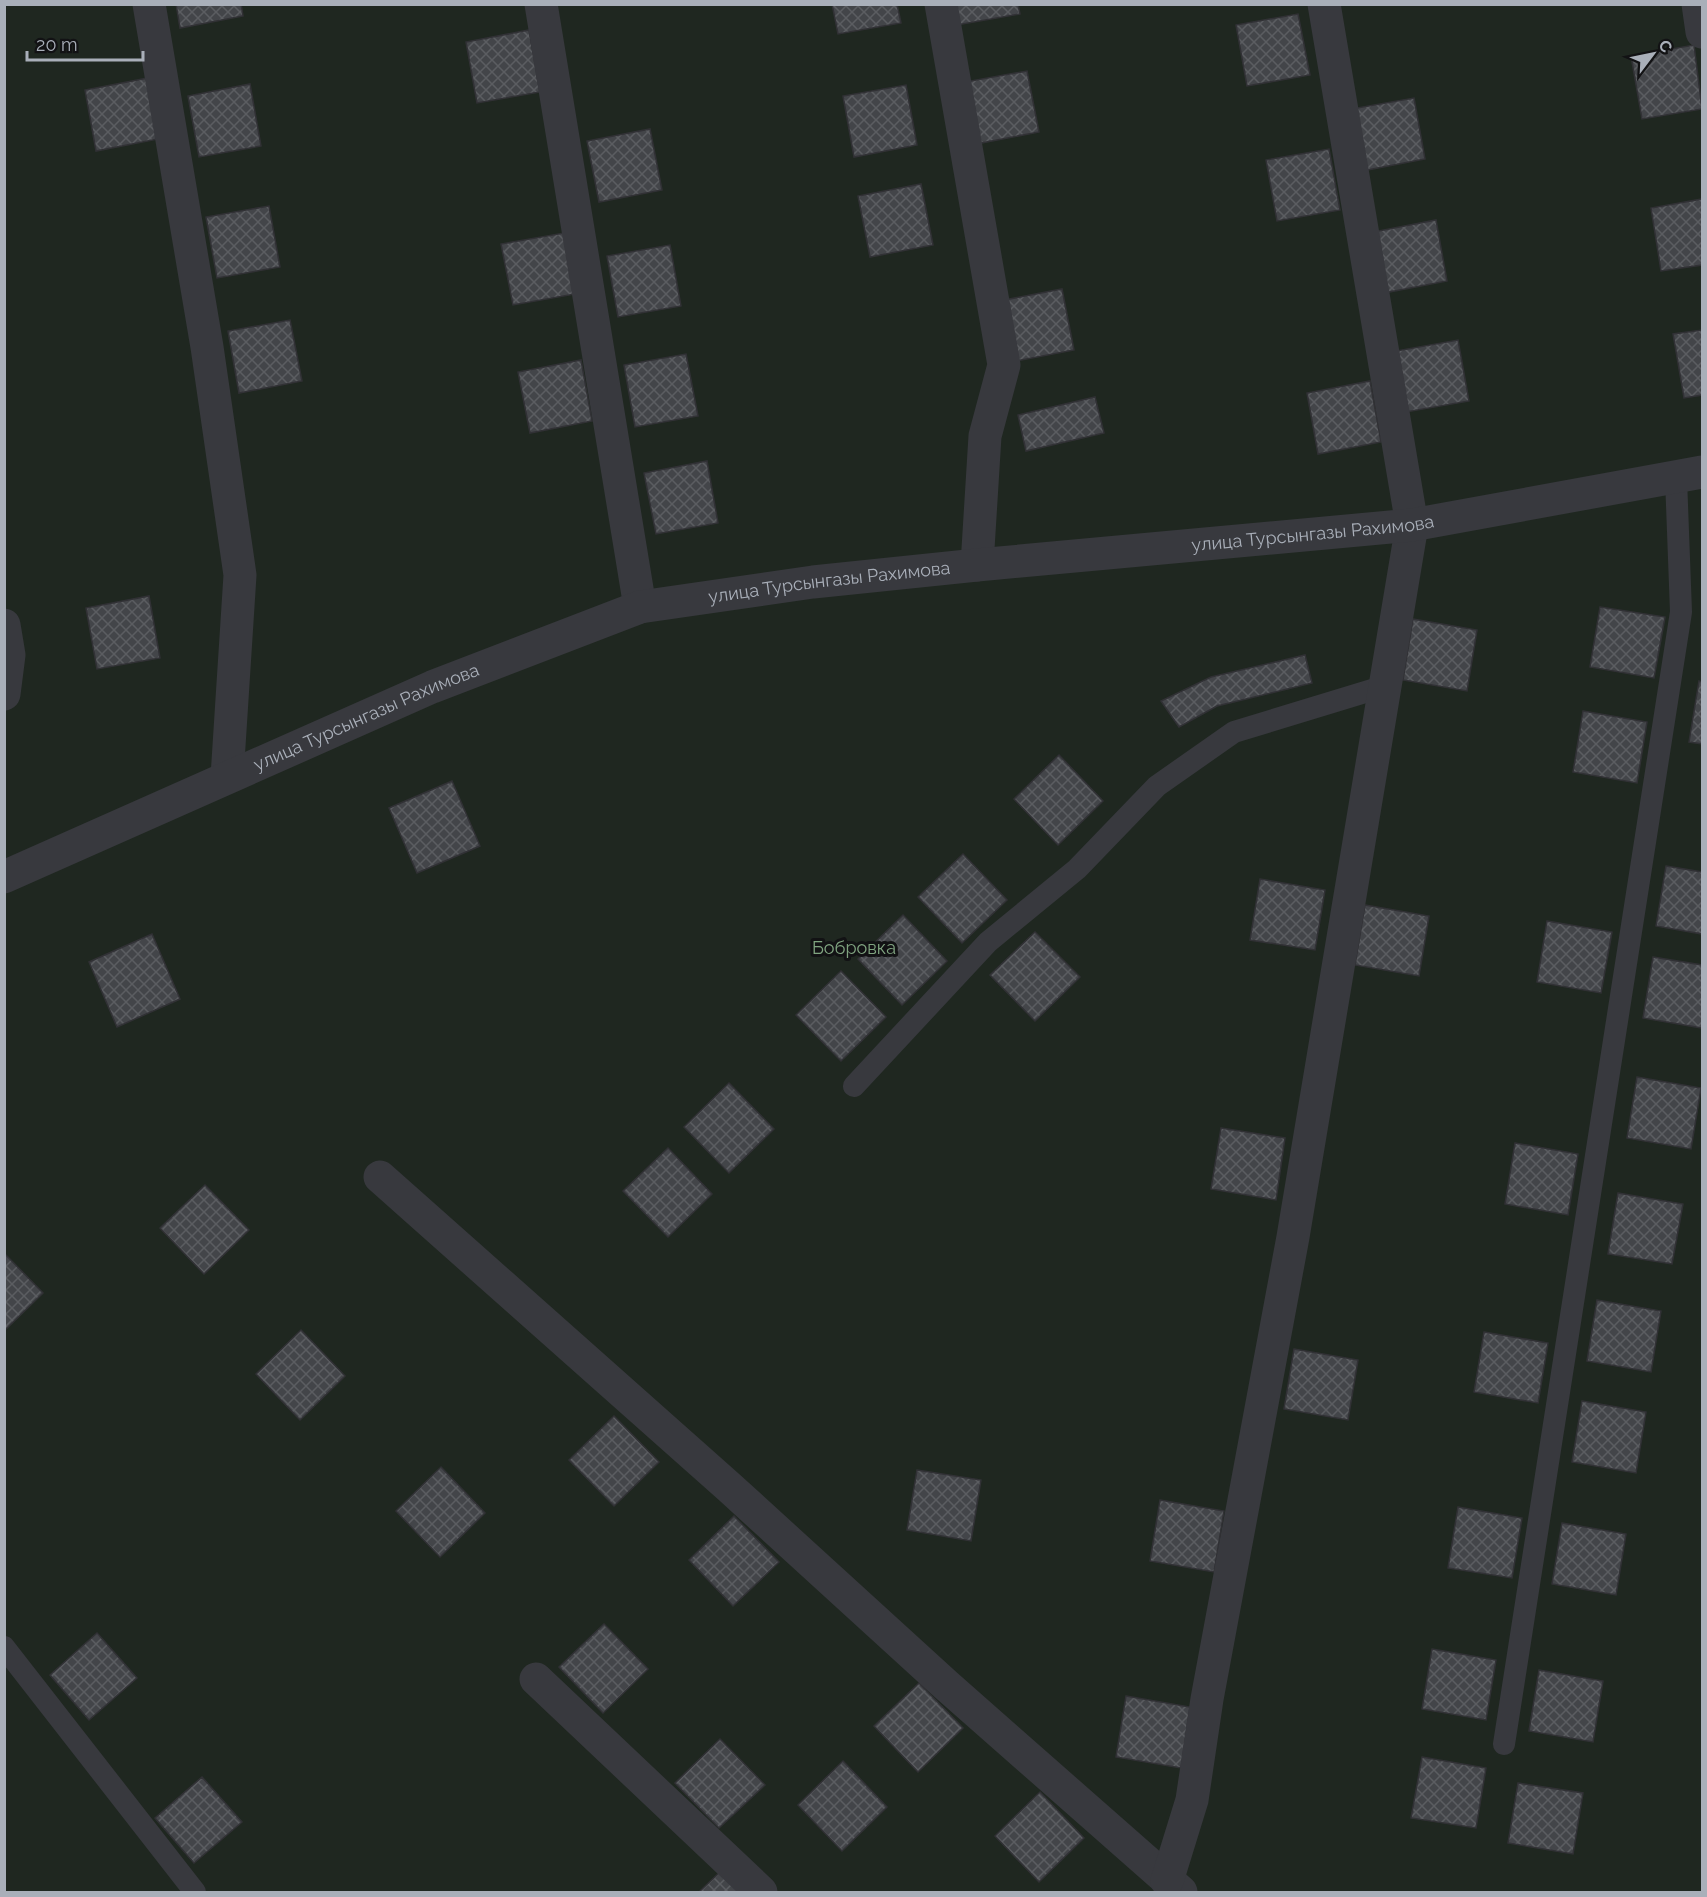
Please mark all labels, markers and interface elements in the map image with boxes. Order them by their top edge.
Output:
scale bar [27,24,142,62]
north arrow [1623,24,1683,84]
text: 20 m [36,34,78,55]
text: С [1654,37,1676,56]
street label: улица Турсынгазы Рахимова [1190,510,1436,555]
street label: улица Турсынгазы Рахимова [707,557,951,607]
street label: улица Турсынгазы Рахимова [250,659,482,775]
park label: Бобровка [812,937,896,958]

